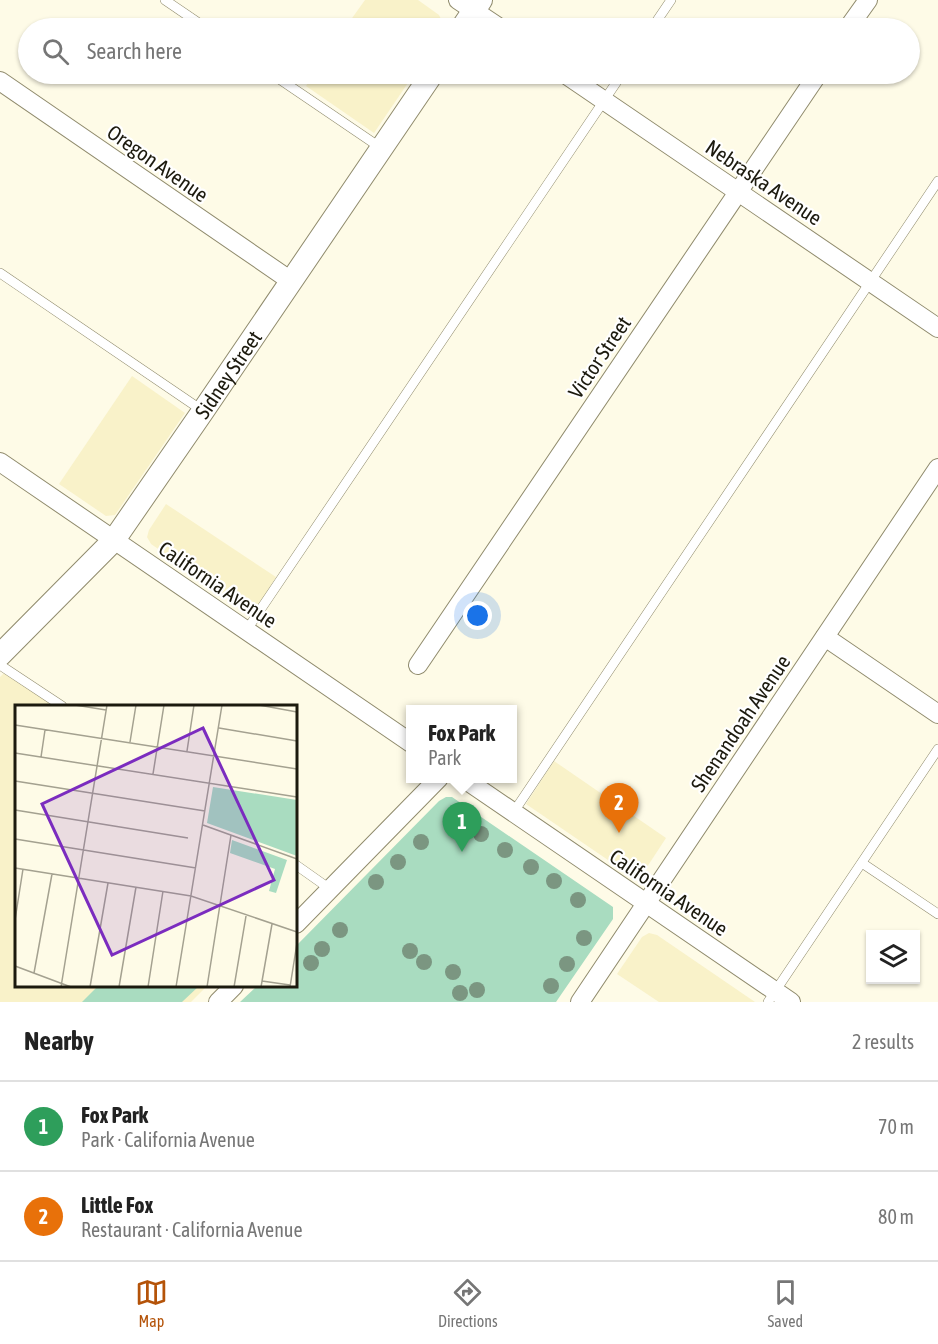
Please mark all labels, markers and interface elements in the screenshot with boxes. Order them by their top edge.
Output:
search box [18,18,920,84]
icon: search [39,35,72,68]
text: Search here [87,38,182,64]
street label: Oregon Avenue [103,119,213,207]
street label: Nebraska Avenue [701,134,827,230]
street label: Victor Street [563,311,635,403]
street label: Sidney Street [190,326,266,423]
street label: California Avenue [154,536,282,632]
your location [463,601,492,630]
street label: Shenandoah Avenue [685,650,795,796]
inset map [15,705,297,987]
popup [406,705,517,783]
text: Fox Park [428,720,495,746]
text: Park [428,746,461,769]
pin: 2 [600,784,638,833]
pin: 1 [442,802,482,852]
street label: California Avenue [605,844,733,940]
map controls [866,930,920,984]
button: layers [866,930,920,984]
text: Nearby [24,1026,94,1056]
text: 2 results [852,1030,914,1053]
text: Fox Park [81,1102,148,1128]
text: 1 [39,1115,48,1138]
text: 70 m [878,1115,914,1138]
text: Park · California Avenue [81,1128,255,1151]
text: Little Fox [81,1192,153,1218]
text: 2 [39,1205,48,1228]
text: 80 m [878,1205,914,1228]
text: Restaurant · California Avenue [81,1218,303,1241]
tab: Map [135,1276,168,1330]
tab: Directions [438,1276,498,1330]
tab: Saved [768,1276,803,1330]

